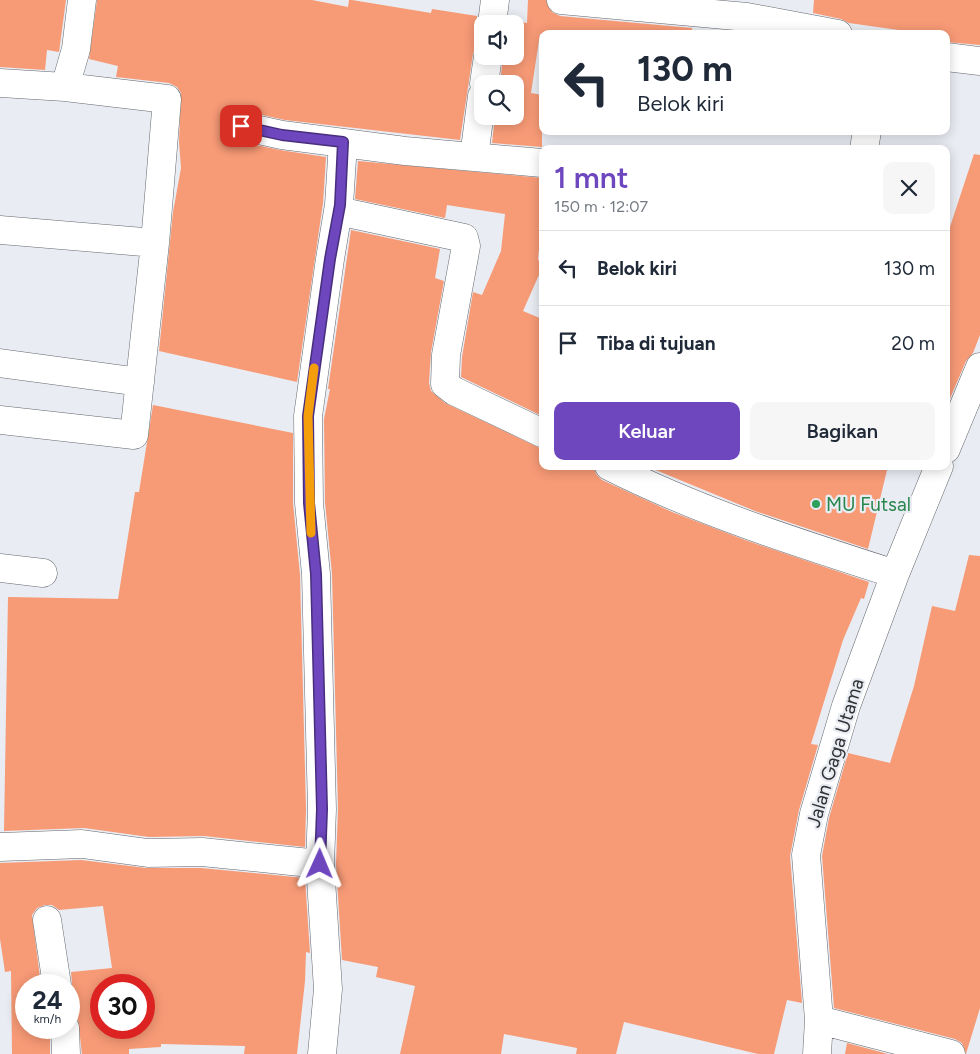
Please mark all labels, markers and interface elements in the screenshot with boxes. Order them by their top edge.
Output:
map controls [474,15,524,125]
button: sound [474,15,524,65]
text: 130 m [637,48,733,90]
icon: left [554,50,619,115]
button: search [474,75,524,125]
text: Belok kiri [637,90,724,117]
pin [220,105,262,147]
icon: arrive [227,112,255,140]
text: 1 mnt [554,159,628,196]
button: close [883,162,935,214]
text: 150 m · 12:07 [554,197,648,216]
icon: left [554,254,582,282]
text: Belok kiri [597,257,677,280]
text: 130 m [884,257,935,280]
icon: arrive [554,329,582,357]
text: Tiba di tujuan [597,332,716,355]
text: 20 m [891,332,935,355]
button: Keluar [554,402,740,460]
button: Bagikan [750,402,935,460]
place label: MU Futsal [826,493,911,516]
marker: MU Futsal [810,498,822,510]
street label: Jalan Gaga Utama [801,676,869,830]
position arrow [293,837,345,889]
speed limit sign: 30 [90,974,155,1039]
text: 24 [32,985,63,1015]
text: km/h [34,1012,61,1026]

